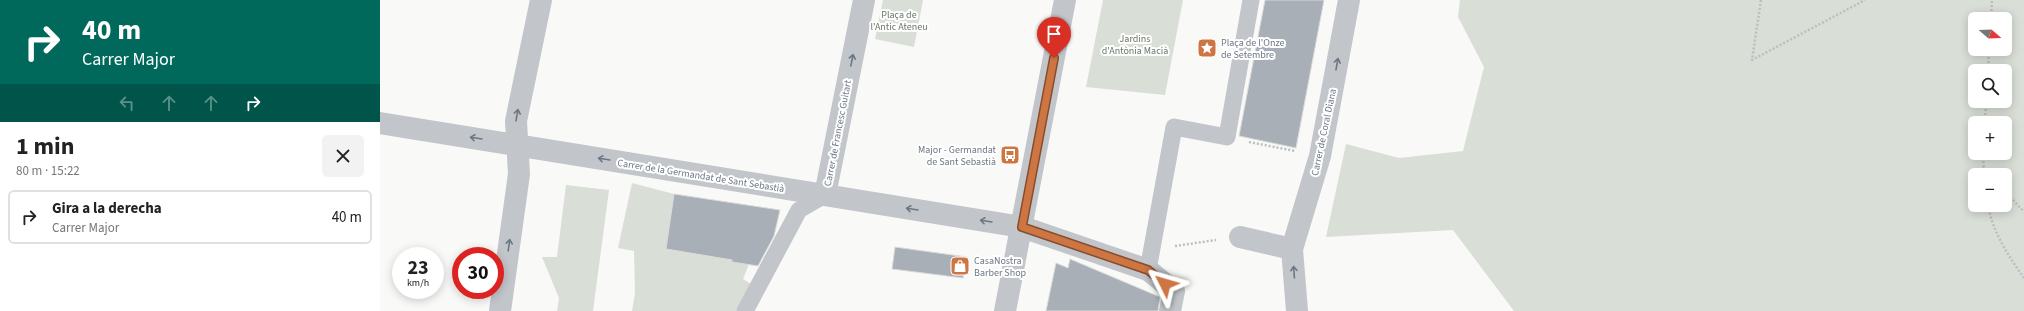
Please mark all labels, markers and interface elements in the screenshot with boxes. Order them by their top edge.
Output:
park label: Plaça de l'Antic Ateneu [870,8,928,34]
text: 40 m [82,10,141,50]
north arrow [1968,12,2012,56]
map controls [1968,12,2012,212]
icon: right [16,16,68,68]
pin [1037,17,1071,58]
icon: arrive [1043,23,1065,45]
park label: Jardins d'Antònia Macià [1102,32,1168,58]
place label: Plaça de l'Onze de Setembre [1221,36,1285,62]
place icon: Plaça de l'Onze de Setembre [1196,37,1218,59]
text: Carrer Major [82,47,175,72]
one-way arrow [848,54,856,67]
one-way arrow [1334,58,1342,71]
button: search [1968,64,2012,108]
street label: Carrer de Francesc Guitart [821,78,855,188]
street label: Carrer de Coral Diana [1308,87,1340,177]
icon: left [116,92,138,114]
icon: ahead [158,92,180,114]
icon: ahead [200,92,222,114]
icon: right [242,92,264,114]
one-way arrow [514,109,522,122]
button: + [1968,116,2012,160]
text: 1 min [16,129,74,164]
one-way arrow [470,134,483,142]
button: close [322,135,364,177]
place label: Major - Germandat de Sant Sebastià [918,143,997,169]
bus stop icon: Major - Germandat de Sant Sebastià [999,144,1021,166]
one-way arrow [598,155,611,163]
street label: Carrer de la Germandat de Sant Sebastià [616,156,785,196]
text: 80 m · 15:22 [16,162,80,180]
button: − [1968,168,2012,212]
text: Gira a la derecha [52,198,162,219]
one-way arrow [906,205,919,213]
icon: right [18,206,40,228]
text: 40 m [332,207,362,228]
one-way arrow [980,217,993,225]
text: Carrer Major [52,219,119,237]
one-way arrow [505,239,513,252]
speed limit sign: 30 [452,247,504,299]
text: 23 [407,254,429,282]
place label: CasaNostra Barber Shop [974,254,1027,280]
shop icon: CasaNostra Barber Shop [949,255,971,277]
position arrow [1144,263,1186,305]
one-way arrow [1290,266,1297,279]
text: km/h [407,276,429,290]

